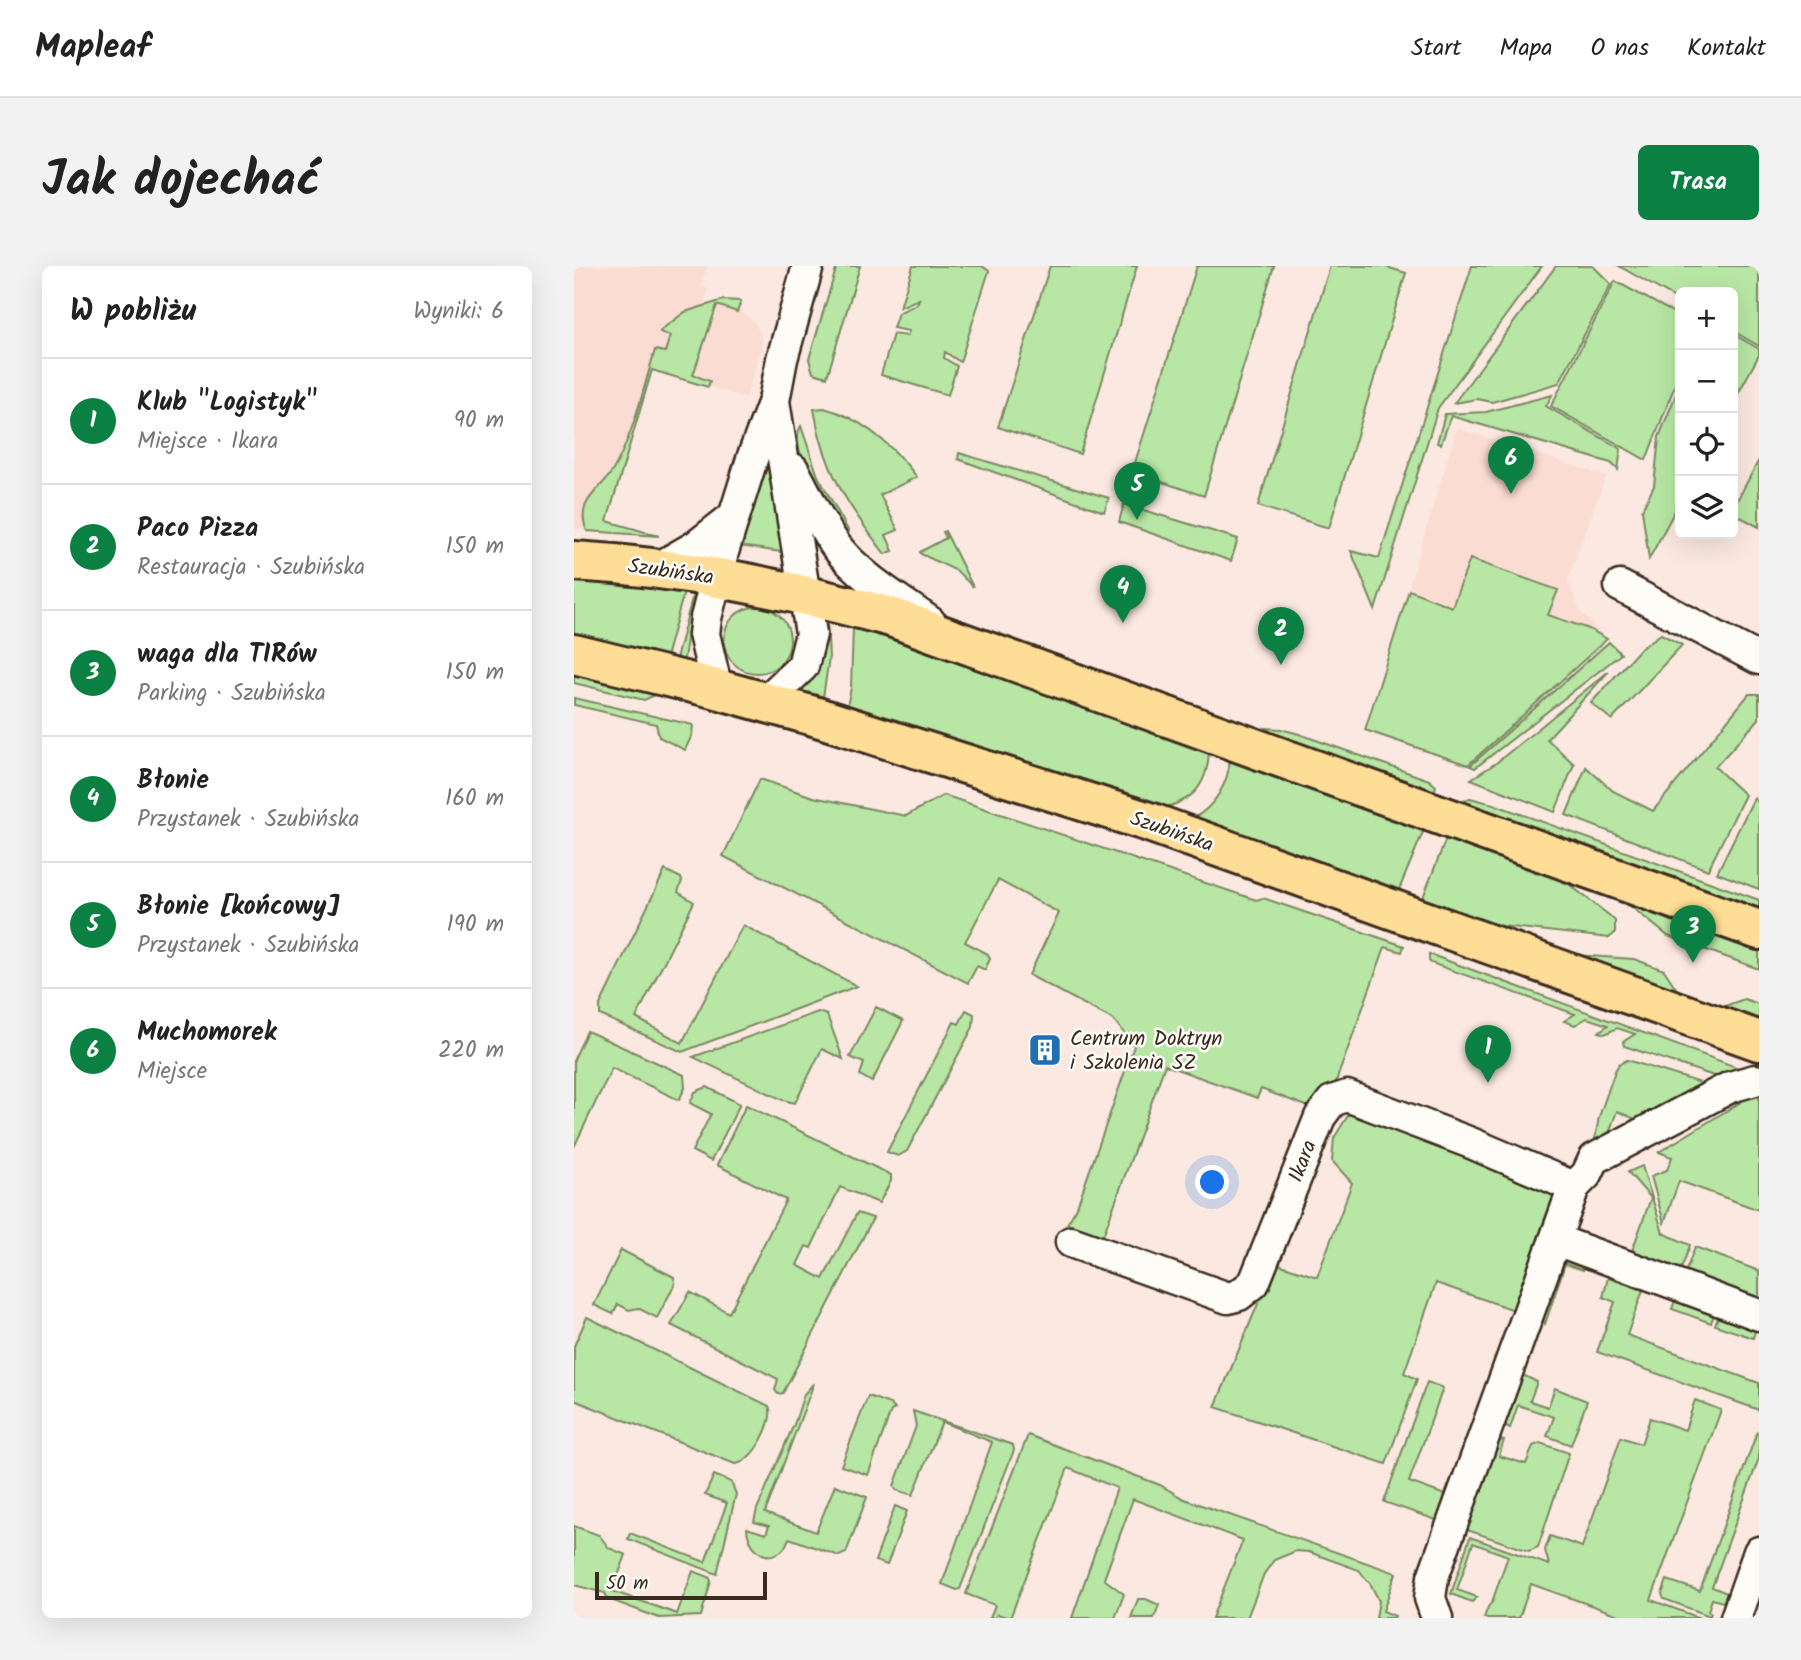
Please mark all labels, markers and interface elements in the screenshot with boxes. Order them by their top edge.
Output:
text: Mapleaf [35,22,151,75]
text: Start [1411,29,1462,68]
text: Mapa [1500,29,1552,68]
text: O nas [1590,29,1649,68]
text: Kontakt [1687,29,1766,68]
text: Jak dojechać [42,143,320,221]
button: Trasa [1638,145,1759,220]
map controls [1675,287,1738,539]
button: + [1675,287,1738,350]
text: W pobliżu [70,288,196,336]
text: Wyniki: 6 [414,294,504,330]
button: − [1675,350,1738,413]
text: Klub "Logistyk" [137,382,318,424]
text: 1 [90,403,96,439]
text: 90 m [454,403,504,439]
button: locate [1675,413,1738,476]
text: Miejsce · Ikara [137,424,278,460]
pin: 6 [1488,436,1534,494]
pin: 5 [1114,462,1160,520]
button: layers [1675,476,1738,539]
text: Paco Pizza [137,508,258,550]
text: 2 [86,529,100,565]
text: 150 m [445,529,504,565]
text: Restauracja · Szubińska [137,550,365,586]
street label: Szubińska [626,550,716,595]
pin: 4 [1100,565,1146,623]
pin: 2 [1258,607,1304,665]
text: waga dla TIRów [137,634,317,676]
text: 3 [87,655,99,691]
text: 150 m [445,655,504,691]
text: Parking · Szubińska [137,676,326,712]
text: Błonie [137,760,209,802]
text: 4 [87,781,99,817]
text: 160 m [445,781,504,817]
text: Przystanek · Szubińska [137,802,359,838]
street label: Szubińska [1125,803,1218,862]
text: Błonie [końcowy] [137,886,340,928]
pin: 3 [1670,905,1716,963]
text: 5 [87,907,99,943]
text: 190 m [447,907,504,943]
text: Przystanek · Szubińska [137,928,359,964]
text: Muchomorek [137,1012,277,1054]
place label: Centrum Doktryn i Szkolenia SZ [1070,1023,1223,1080]
pin: 1 [1465,1025,1511,1083]
building icon: Centrum Doktryn i Szkolenia SZ [1026,1031,1064,1069]
text: 6 [87,1033,99,1069]
text: 220 m [438,1033,504,1069]
text: Miejsce [137,1054,207,1090]
street label: Ikara [1280,1136,1327,1188]
your location [1195,1165,1229,1199]
scale bar [595,1569,766,1601]
text: 50 m [606,1569,648,1599]

